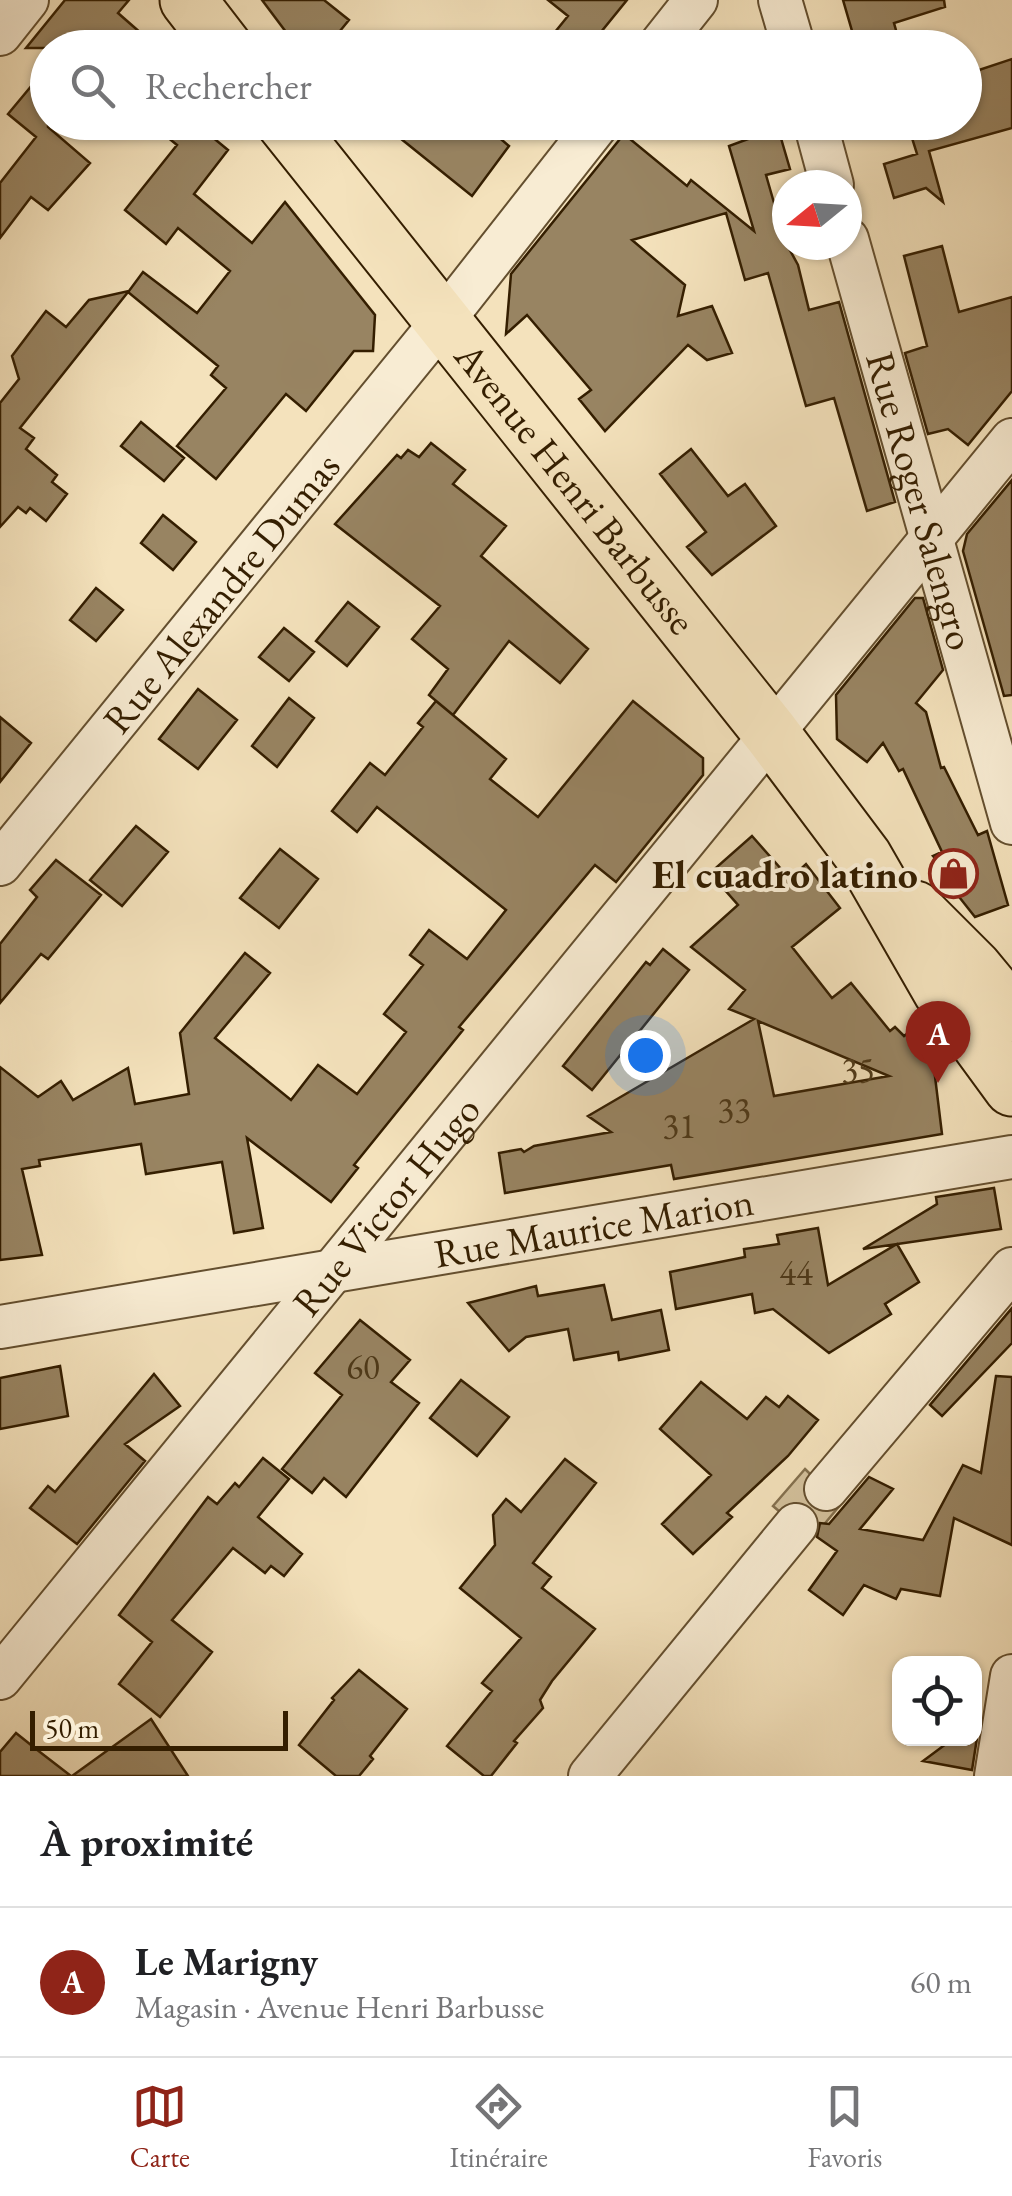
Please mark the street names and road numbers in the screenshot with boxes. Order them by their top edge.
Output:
street label: Avenue Henri Barbusse [443,331,708,645]
street label: Rue Roger Salengro [854,346,988,656]
street label: Rue Alexandre Dumas [91,442,351,744]
street label: Rue Victor Hugo [281,1085,492,1327]
street label: Rue Maurice Marion [430,1175,757,1280]

